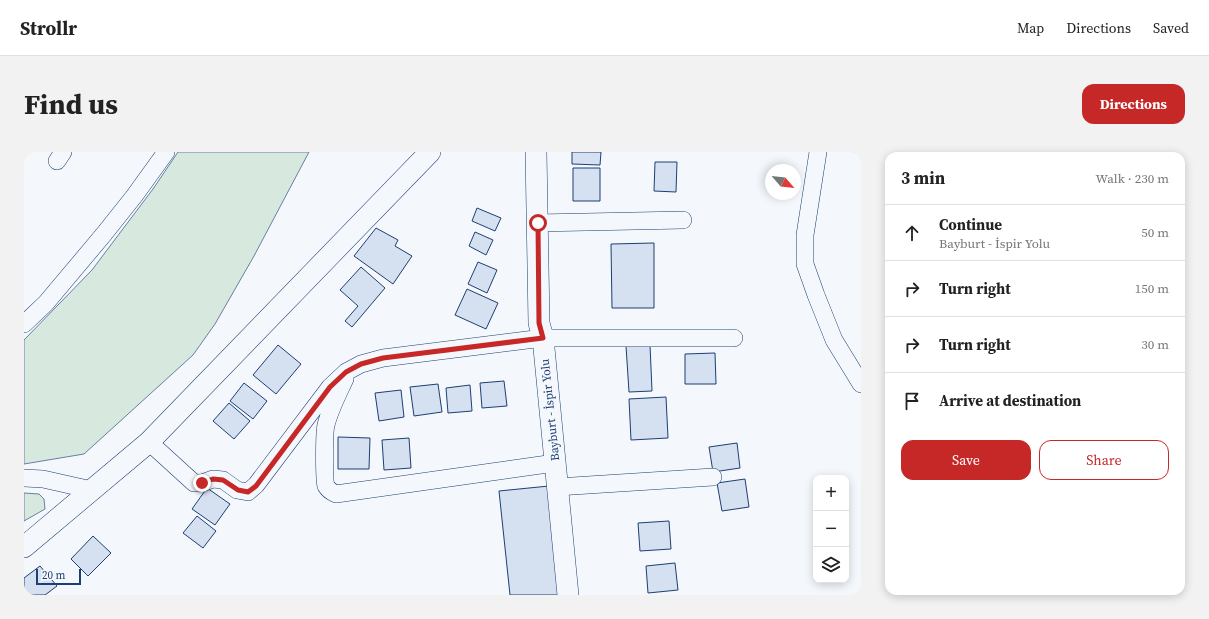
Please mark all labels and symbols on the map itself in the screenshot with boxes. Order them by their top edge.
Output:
north arrow [765,164,801,200]
route start [529,214,547,232]
street label: Bayburt - İspir Yolu [537,358,563,462]
route end [193,474,211,492]
scale bar [36,567,81,586]

